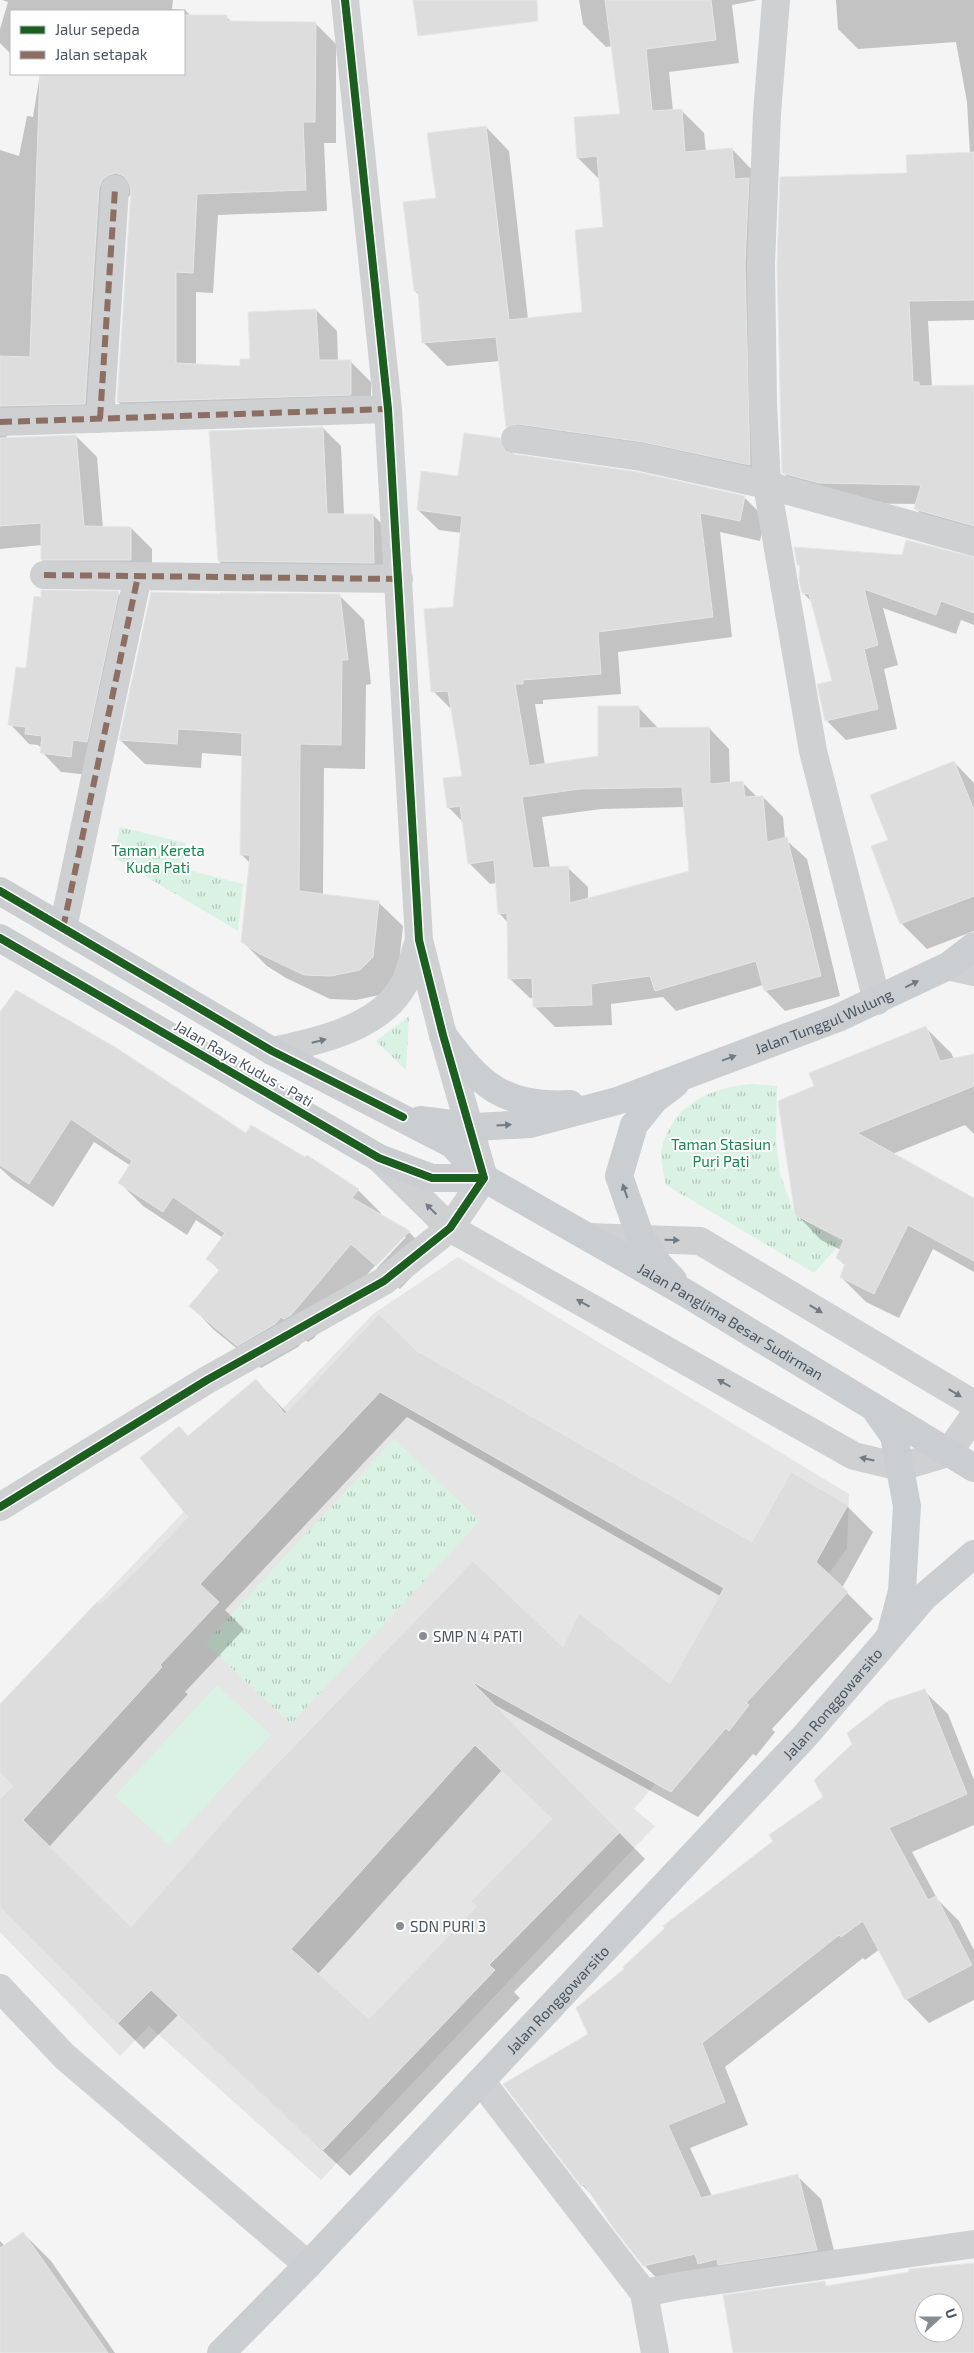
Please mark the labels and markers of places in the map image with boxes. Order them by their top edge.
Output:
place label: SMP N 4 PATI [433,1627,522,1645]
marker: SMP N 4 PATI [417,1630,429,1642]
place label: SDN PURI 3 [410,1917,486,1935]
marker: SDN PURI 3 [394,1920,406,1932]

